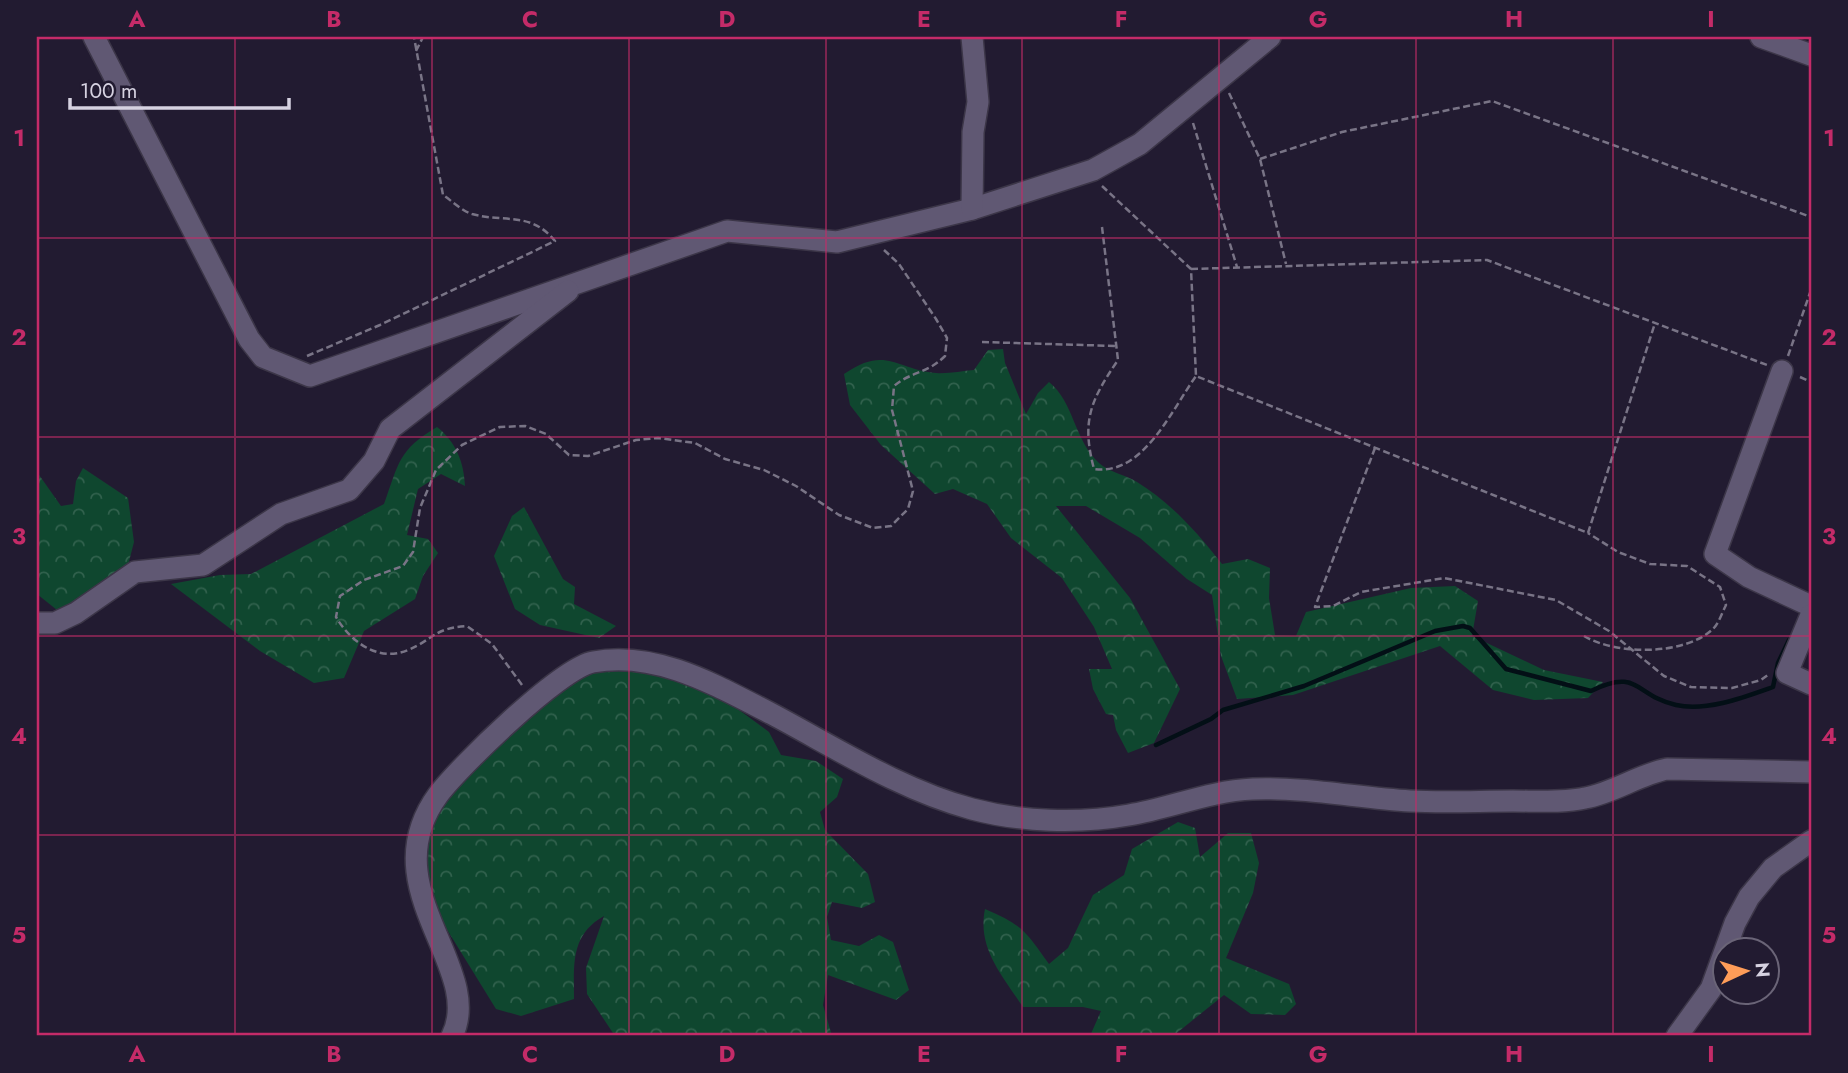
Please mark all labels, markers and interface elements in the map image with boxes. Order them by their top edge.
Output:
text: A [128,2,146,36]
text: B [326,2,342,36]
text: C [522,2,538,36]
text: D [719,2,736,36]
text: E [917,2,931,36]
text: F [1115,2,1127,36]
text: G [1309,2,1327,36]
text: H [1505,2,1523,36]
text: I [1707,2,1715,36]
scale bar [70,66,289,110]
text: 100 m [80,76,137,106]
text: 1 [13,121,25,155]
text: 1 [1823,121,1835,155]
text: 2 [11,320,27,354]
text: 2 [1821,320,1837,354]
text: 3 [12,519,26,553]
text: 3 [1822,519,1836,553]
text: 4 [11,719,27,753]
text: 4 [1821,719,1837,753]
text: 5 [12,918,26,952]
text: 5 [1822,918,1836,952]
north arrow [1712,936,1782,1006]
text: N [1748,961,1776,978]
text: A [128,1037,146,1071]
text: B [326,1037,342,1071]
text: C [522,1037,538,1071]
text: D [719,1037,736,1071]
text: E [917,1037,931,1071]
text: F [1115,1037,1127,1071]
text: G [1309,1037,1327,1071]
text: H [1505,1037,1523,1071]
text: I [1707,1037,1715,1071]

